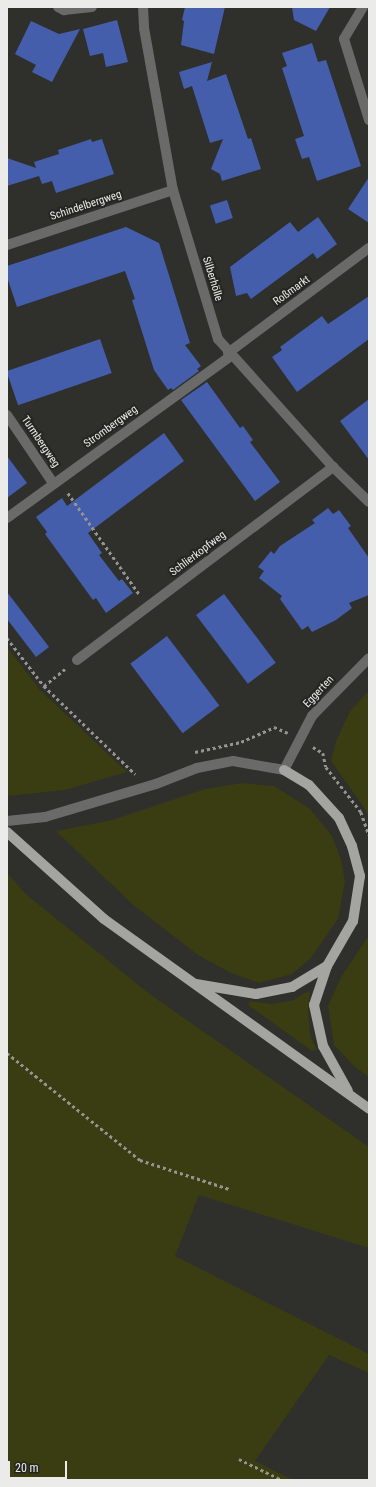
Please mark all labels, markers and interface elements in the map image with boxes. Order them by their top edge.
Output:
street label: Schindelbergweg [49,188,123,224]
street label: Silberhölle [199,255,225,303]
street label: Roßmarkt [271,273,313,309]
street label: Strombergweg [82,403,140,451]
street label: Turmbergweg [18,414,62,470]
street label: Schlierkopfweg [167,529,229,579]
street label: Eggerten [301,673,337,711]
scale bar [10,1453,69,1479]
text: 20 m [15,1461,39,1475]

